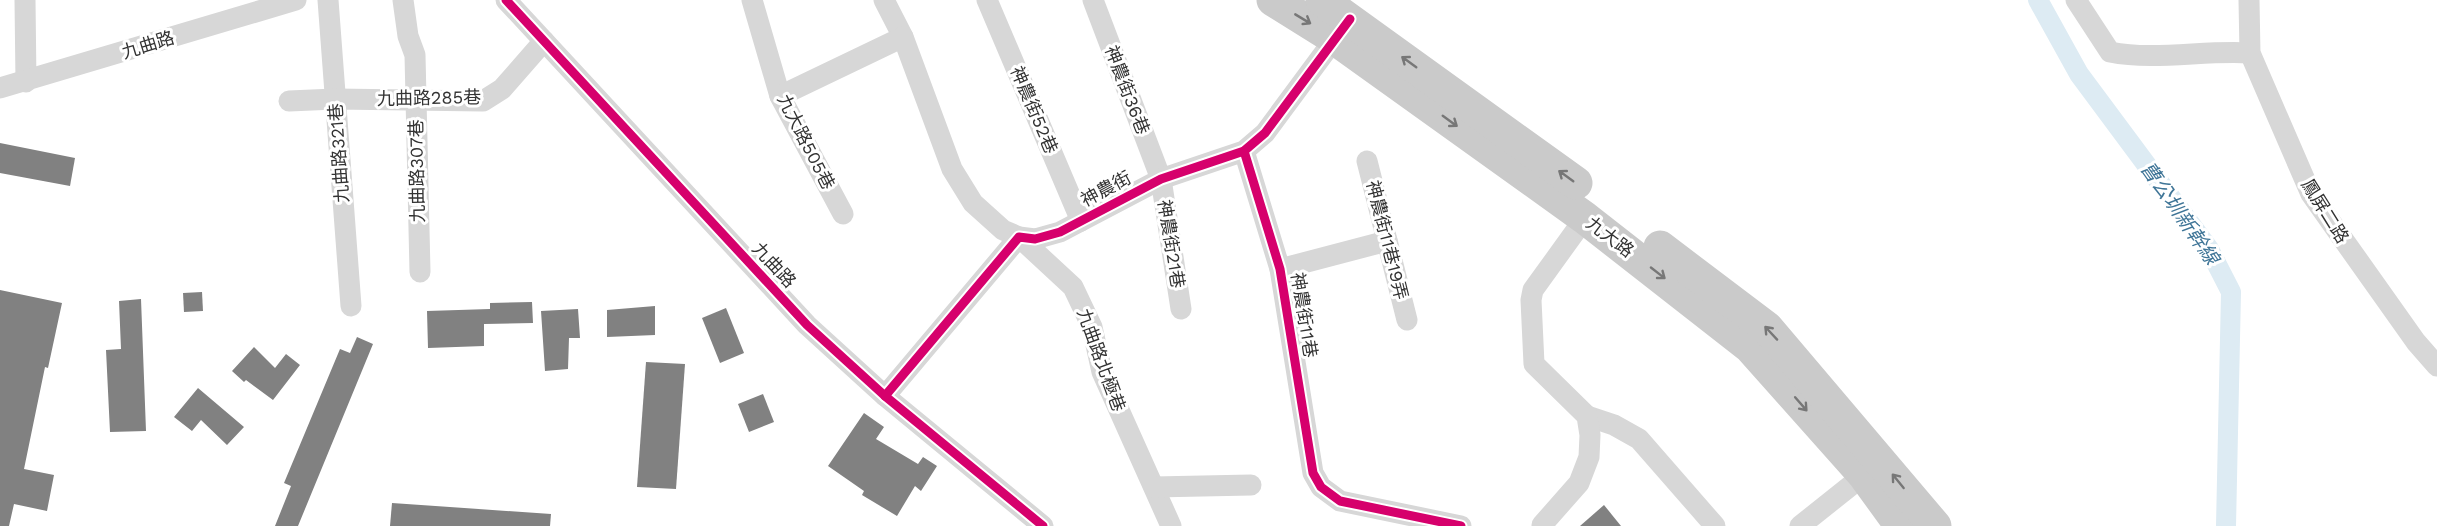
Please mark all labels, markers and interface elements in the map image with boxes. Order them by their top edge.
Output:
one-way arrow [1294,13,1311,25]
street label: 九曲路 [119,27,177,62]
street label: 神農街36巷 [1101,42,1154,137]
one-way arrow [1401,55,1417,68]
street label: 神農街52巷 [1007,63,1062,157]
street label: 九曲路285巷 [377,86,481,109]
street label: 九大路505巷 [773,91,839,193]
street label: 九曲路321巷 [325,102,352,204]
one-way arrow [1441,115,1457,127]
street label: 九曲路307巷 [405,119,428,223]
water label: 曹公圳新幹線 [2136,157,2225,271]
street label: 神農街 [1077,167,1135,211]
one-way arrow [1559,170,1575,182]
street label: 鳳屏二路 [2297,175,2353,247]
street label: 神農街11巷19弄 [1363,178,1412,302]
street label: 神農街21巷 [1154,198,1189,290]
street label: 九大路 [1582,212,1638,261]
street label: 九曲路 [748,238,800,292]
one-way arrow [1650,267,1666,280]
street label: 神農街11巷 [1287,271,1322,359]
street label: 九曲路北極巷 [1073,305,1130,414]
one-way arrow [1764,326,1778,341]
one-way arrow [1794,397,1808,412]
one-way arrow [1892,473,1905,489]

